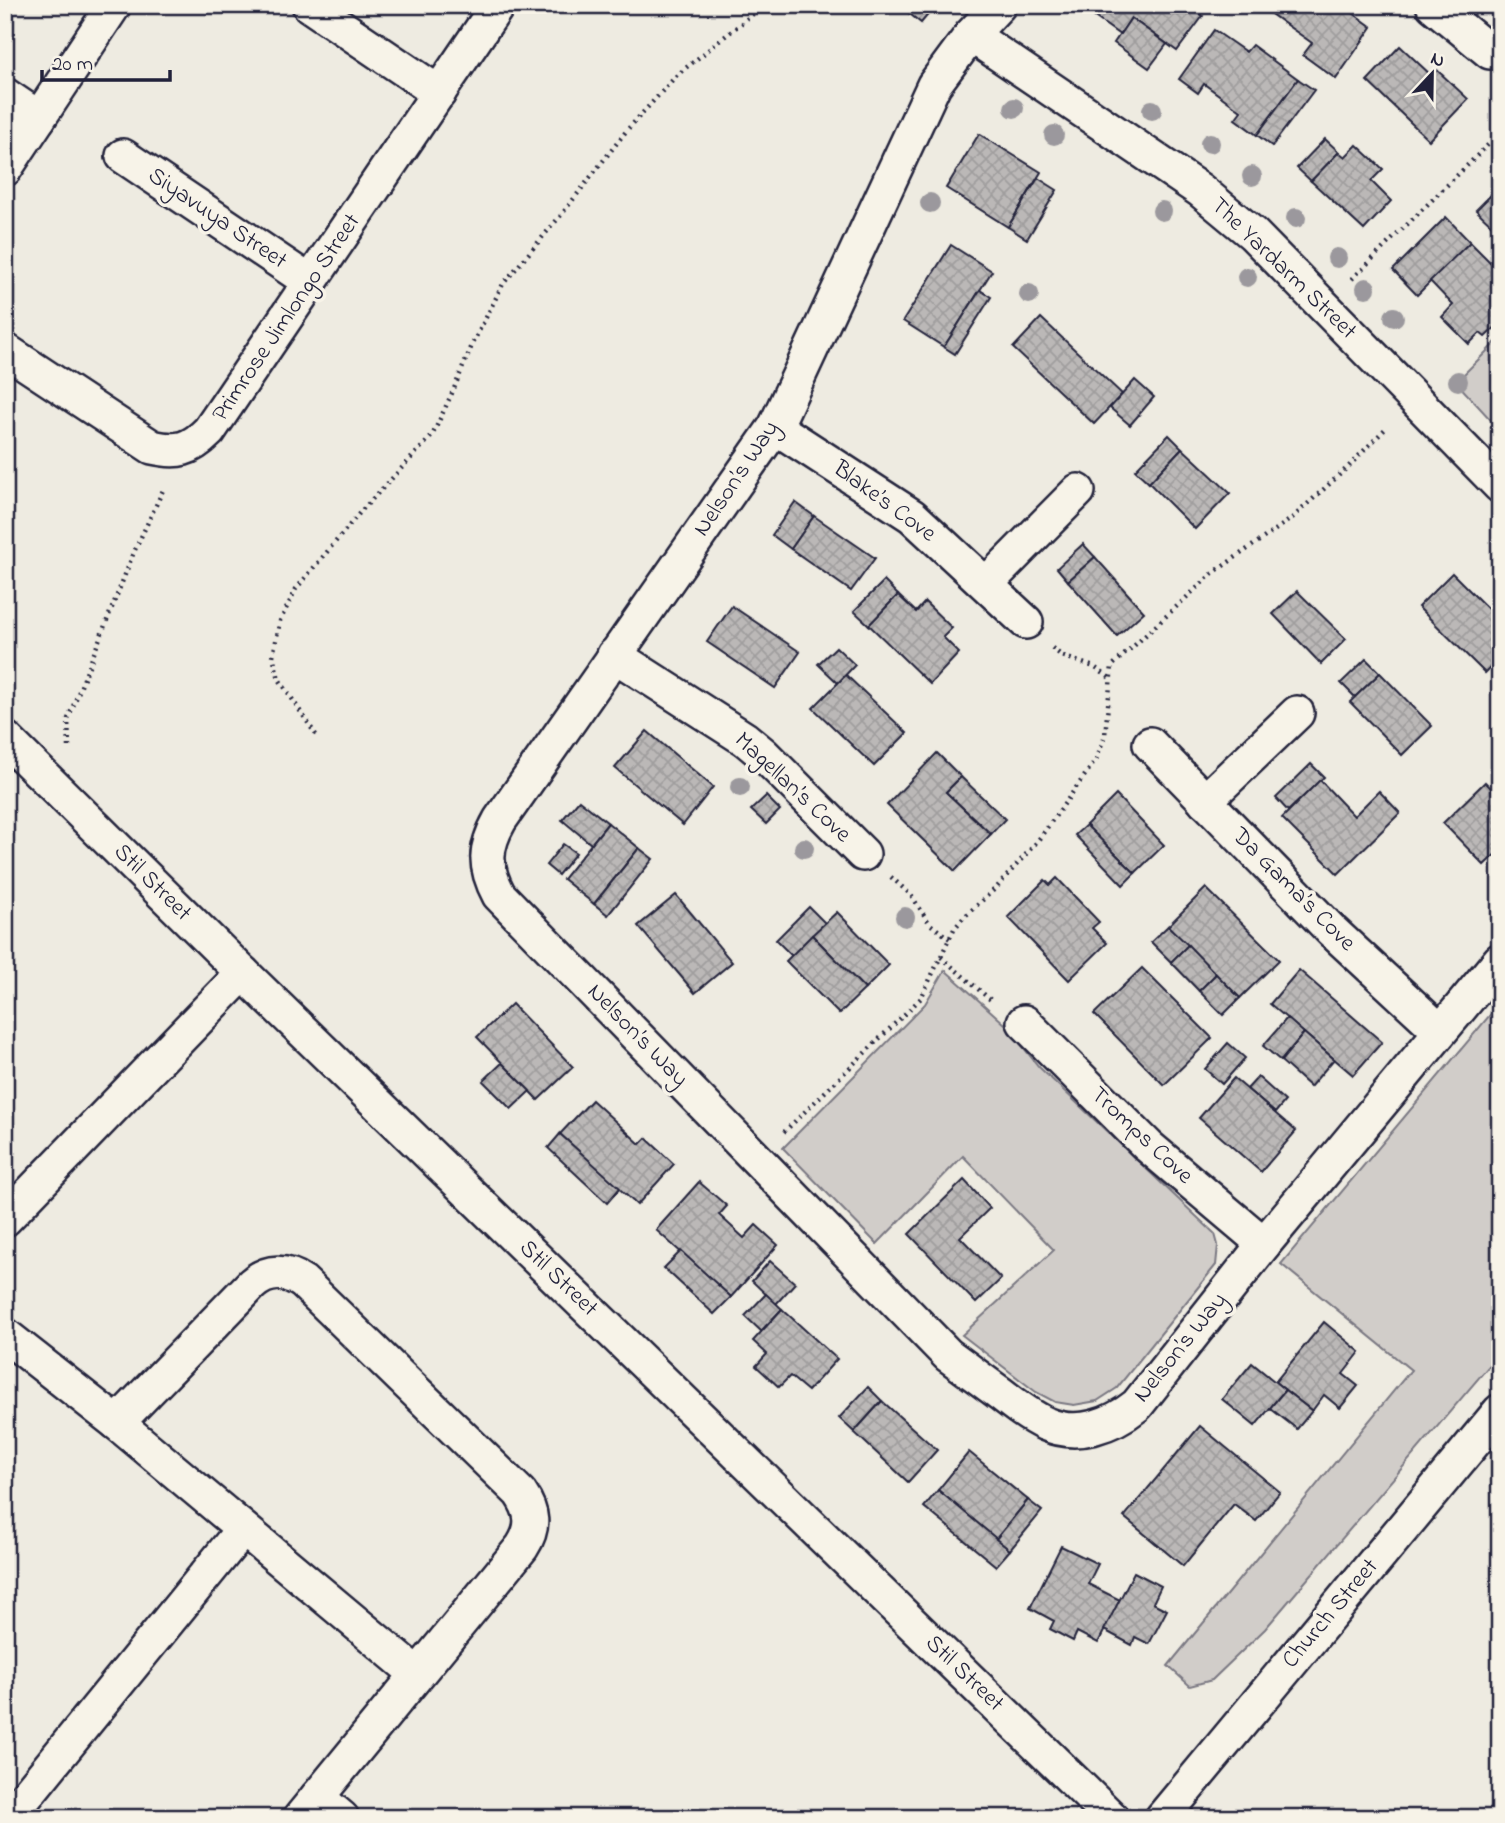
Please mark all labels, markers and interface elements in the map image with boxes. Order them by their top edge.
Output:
scale bar [42,38,170,82]
north arrow [1396,38,1466,108]
text: N [1426,46,1449,76]
text: 20 m [52,50,93,80]
street label: Siyavuya Street [140,159,294,280]
street label: The Yardarm Street [1202,190,1364,348]
street label: Primrose Jimlongo Street [204,207,370,429]
street label: Nelson’s Way [685,414,790,545]
street label: Blake’s Cove [824,452,943,552]
street label: Magellan’s Cove [726,724,859,852]
street label: Da Gama’s Cove [1222,819,1363,960]
street label: Stil Street [105,836,199,930]
street label: Nelson’s Way [577,976,696,1097]
street label: Tromps Cove [1082,1079,1201,1193]
street label: Stil Street [510,1232,606,1326]
street label: Nelson’s Way [1126,1285,1237,1411]
street label: Church Street [1274,1551,1388,1677]
street label: Stil Street [916,1627,1012,1721]

